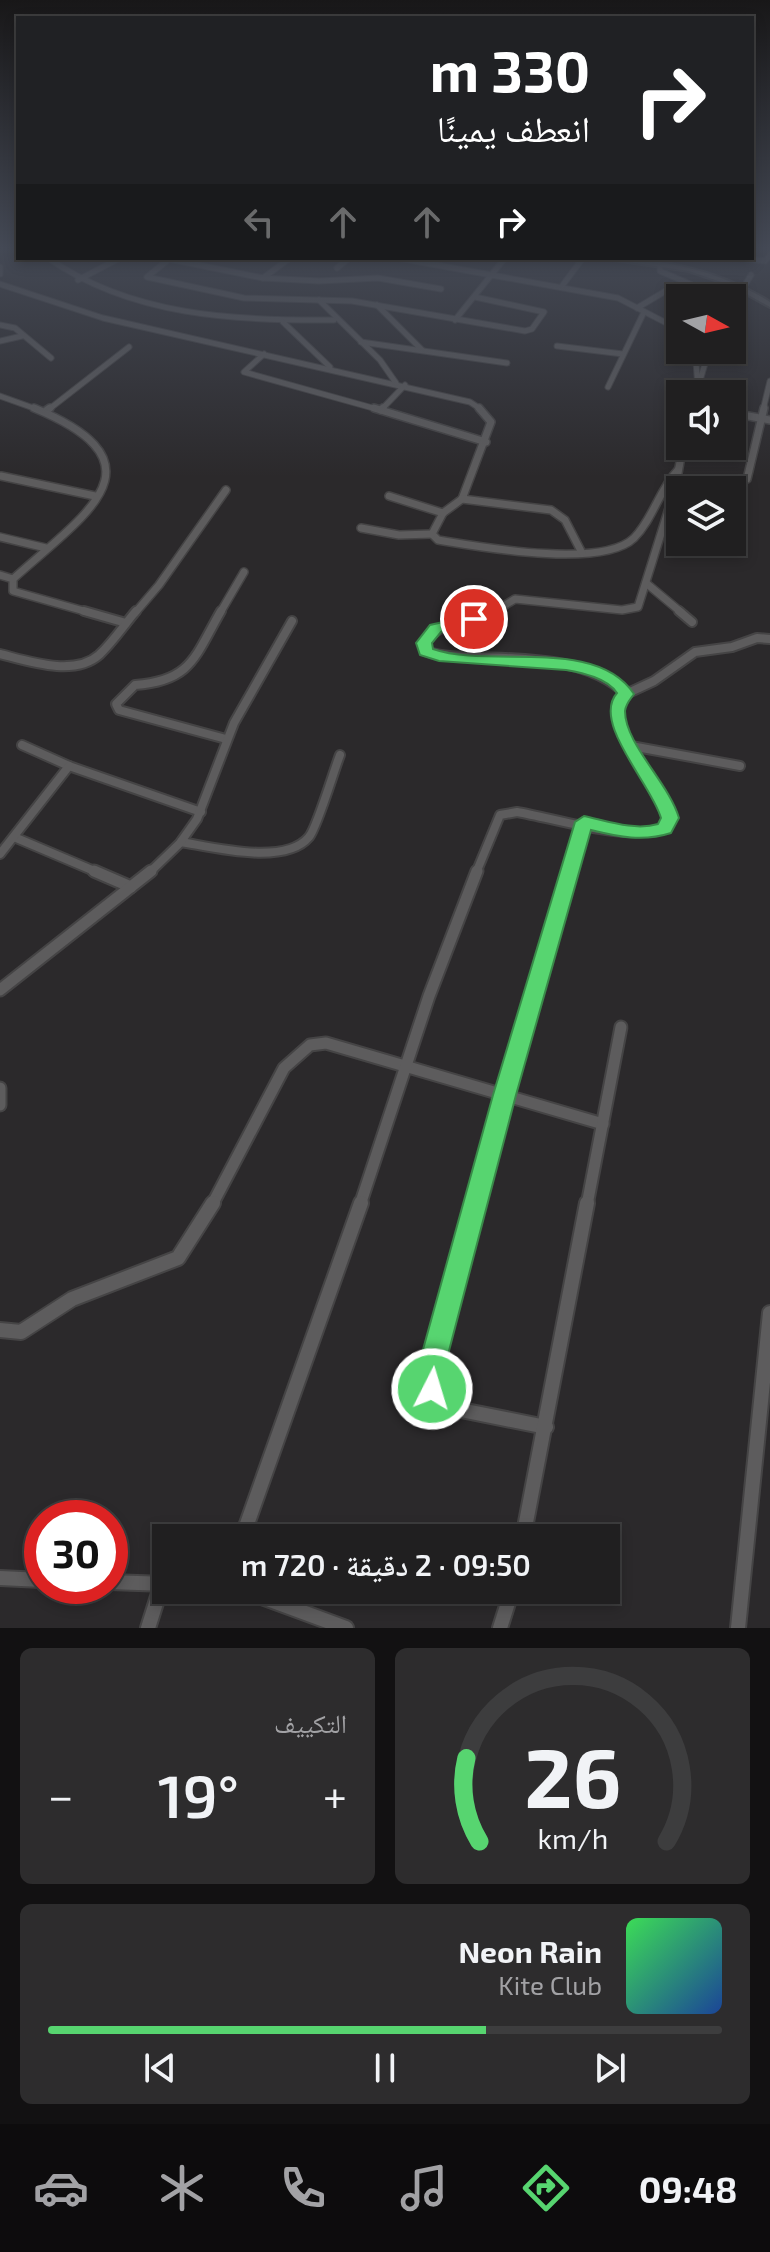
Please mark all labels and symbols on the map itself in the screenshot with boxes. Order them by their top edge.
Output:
north arrow [666,284,746,364]
pin [440,585,508,653]
position arrow [390,1347,474,1431]
speed limit sign: 30 [24,1500,128,1604]

